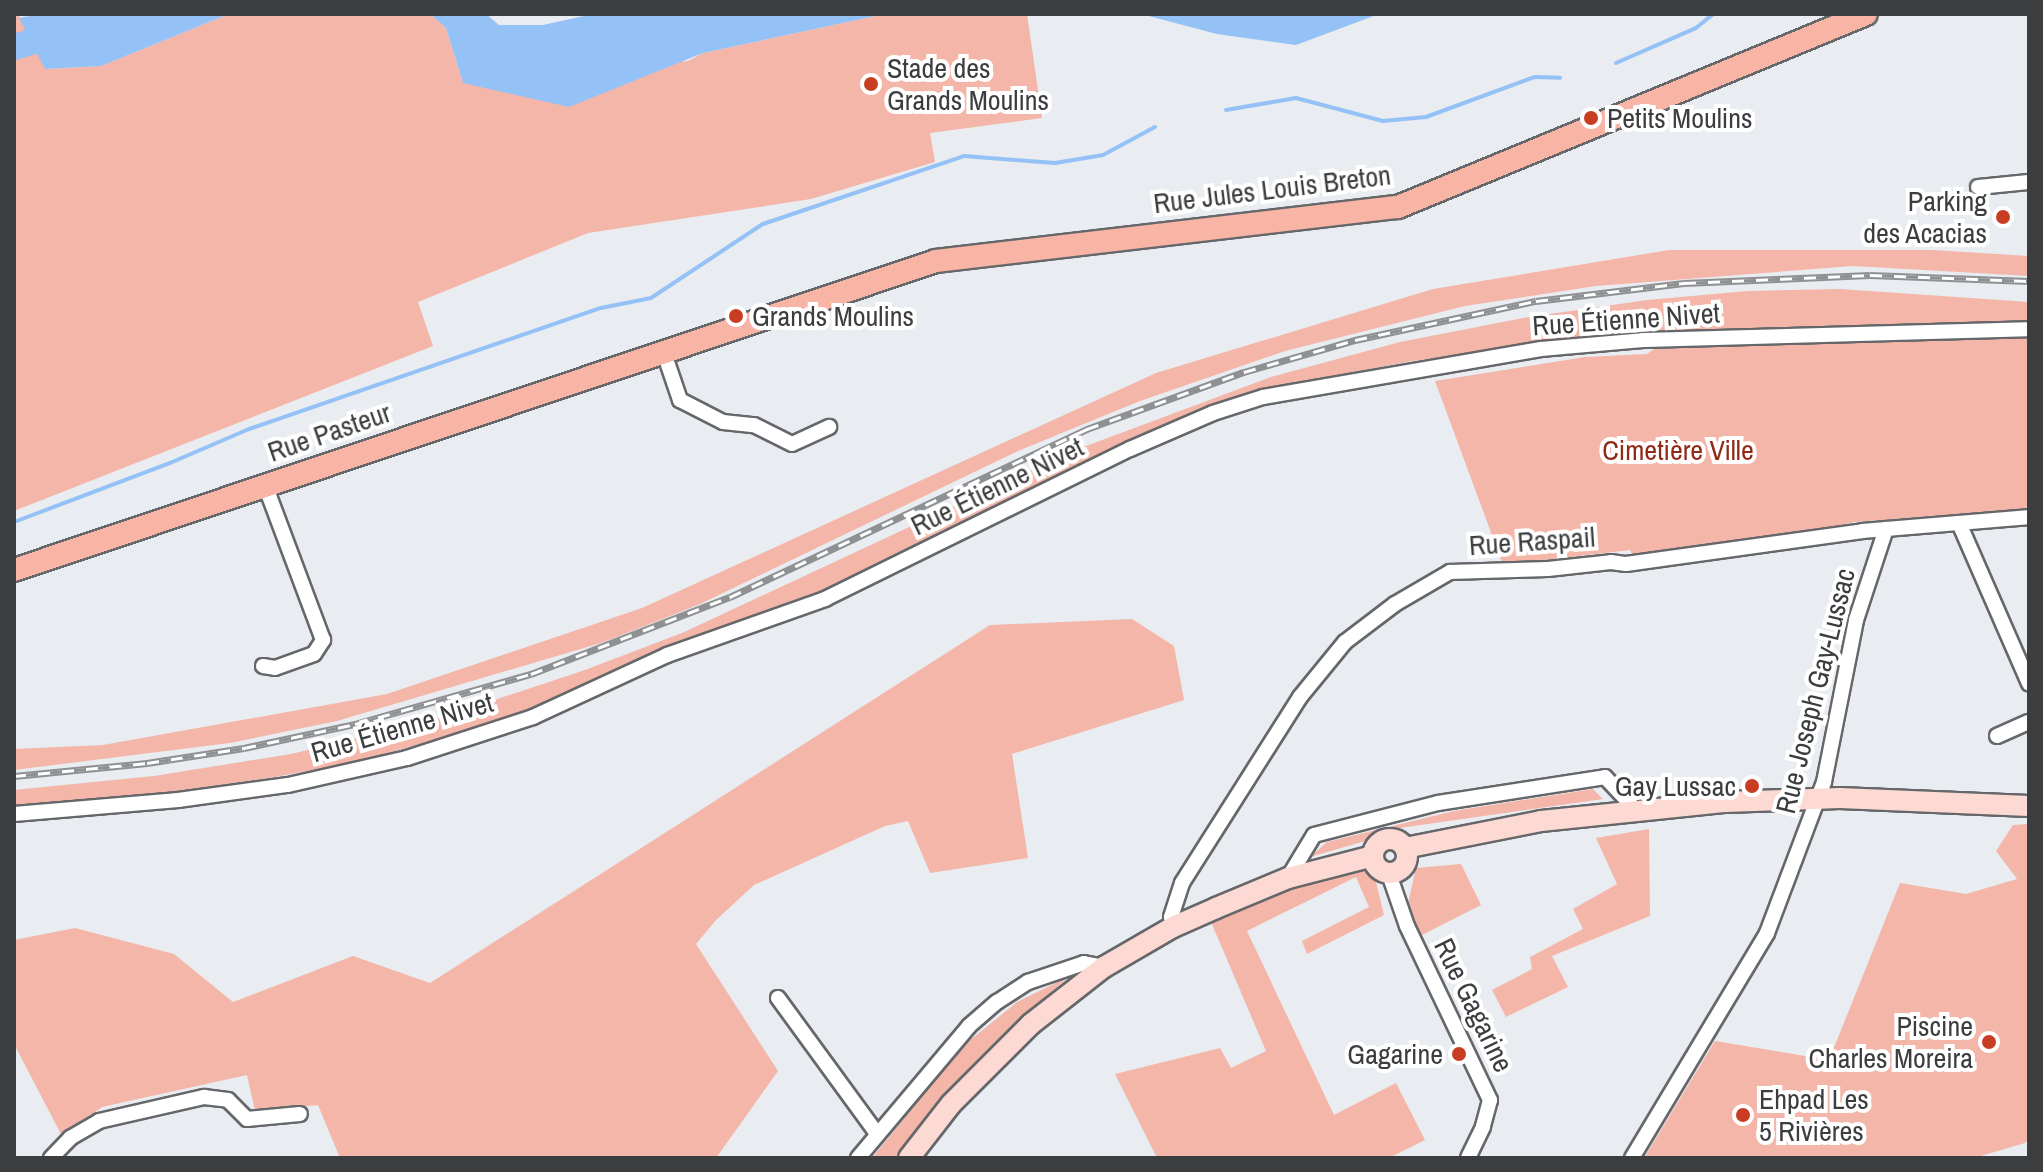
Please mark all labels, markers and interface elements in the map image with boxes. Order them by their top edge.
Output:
place label: Stade des Grands Moulins [887,51,1049,117]
marker: Stade des Grands Moulins [862,75,880,93]
place label: Petits Moulins [1607,101,1752,135]
marker: Petits Moulins [1582,109,1600,127]
street label: Rue Jules Louis Breton [1152,158,1392,220]
place label: Parking des Acacias [1862,184,1987,250]
marker: Parking des Acacias [1994,208,2012,226]
street label: Rue Étienne Nivet [1531,296,1721,342]
place label: Grands Moulins [752,299,914,333]
marker: Grands Moulins [727,307,745,325]
street label: Rue Pasteur [263,395,395,469]
street label: Rue Étienne Nivet [905,430,1089,542]
park label: Cimetière Ville [1602,433,1754,467]
street label: Rue Raspail [1468,520,1596,562]
street label: Rue Joseph Gay-Lussac [1768,565,1862,817]
street label: Rue Étienne Nivet [307,685,497,769]
place label: Gay Lussac [1615,769,1736,803]
marker: Gay Lussac [1743,777,1761,795]
street label: Rue Gagarine [1427,933,1521,1077]
place label: Piscine Charles Moreira [1808,1009,1973,1075]
marker: Piscine Charles Moreira [1980,1033,1998,1051]
place label: Gagarine [1347,1037,1443,1071]
marker: Gagarine [1450,1045,1468,1063]
place label: Ehpad Les 5 Rivières [1759,1082,1869,1148]
marker: Ehpad Les 5 Rivières [1734,1106,1752,1124]

